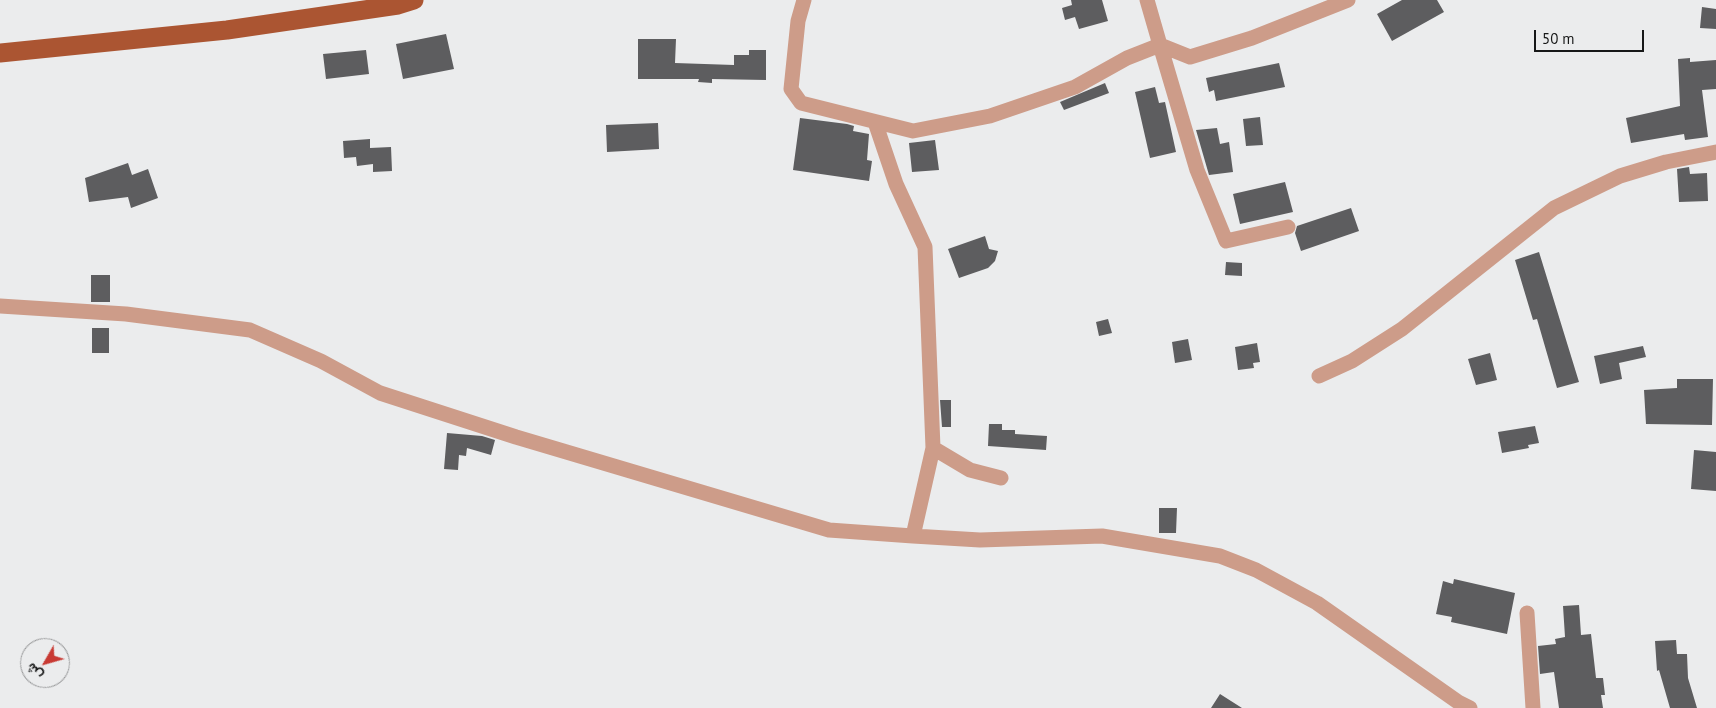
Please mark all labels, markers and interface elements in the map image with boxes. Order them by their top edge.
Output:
scale bar [1536,20,1646,52]
text: 50 m [1542,29,1575,48]
north arrow [20,638,70,688]
text: ش [22,659,46,684]

